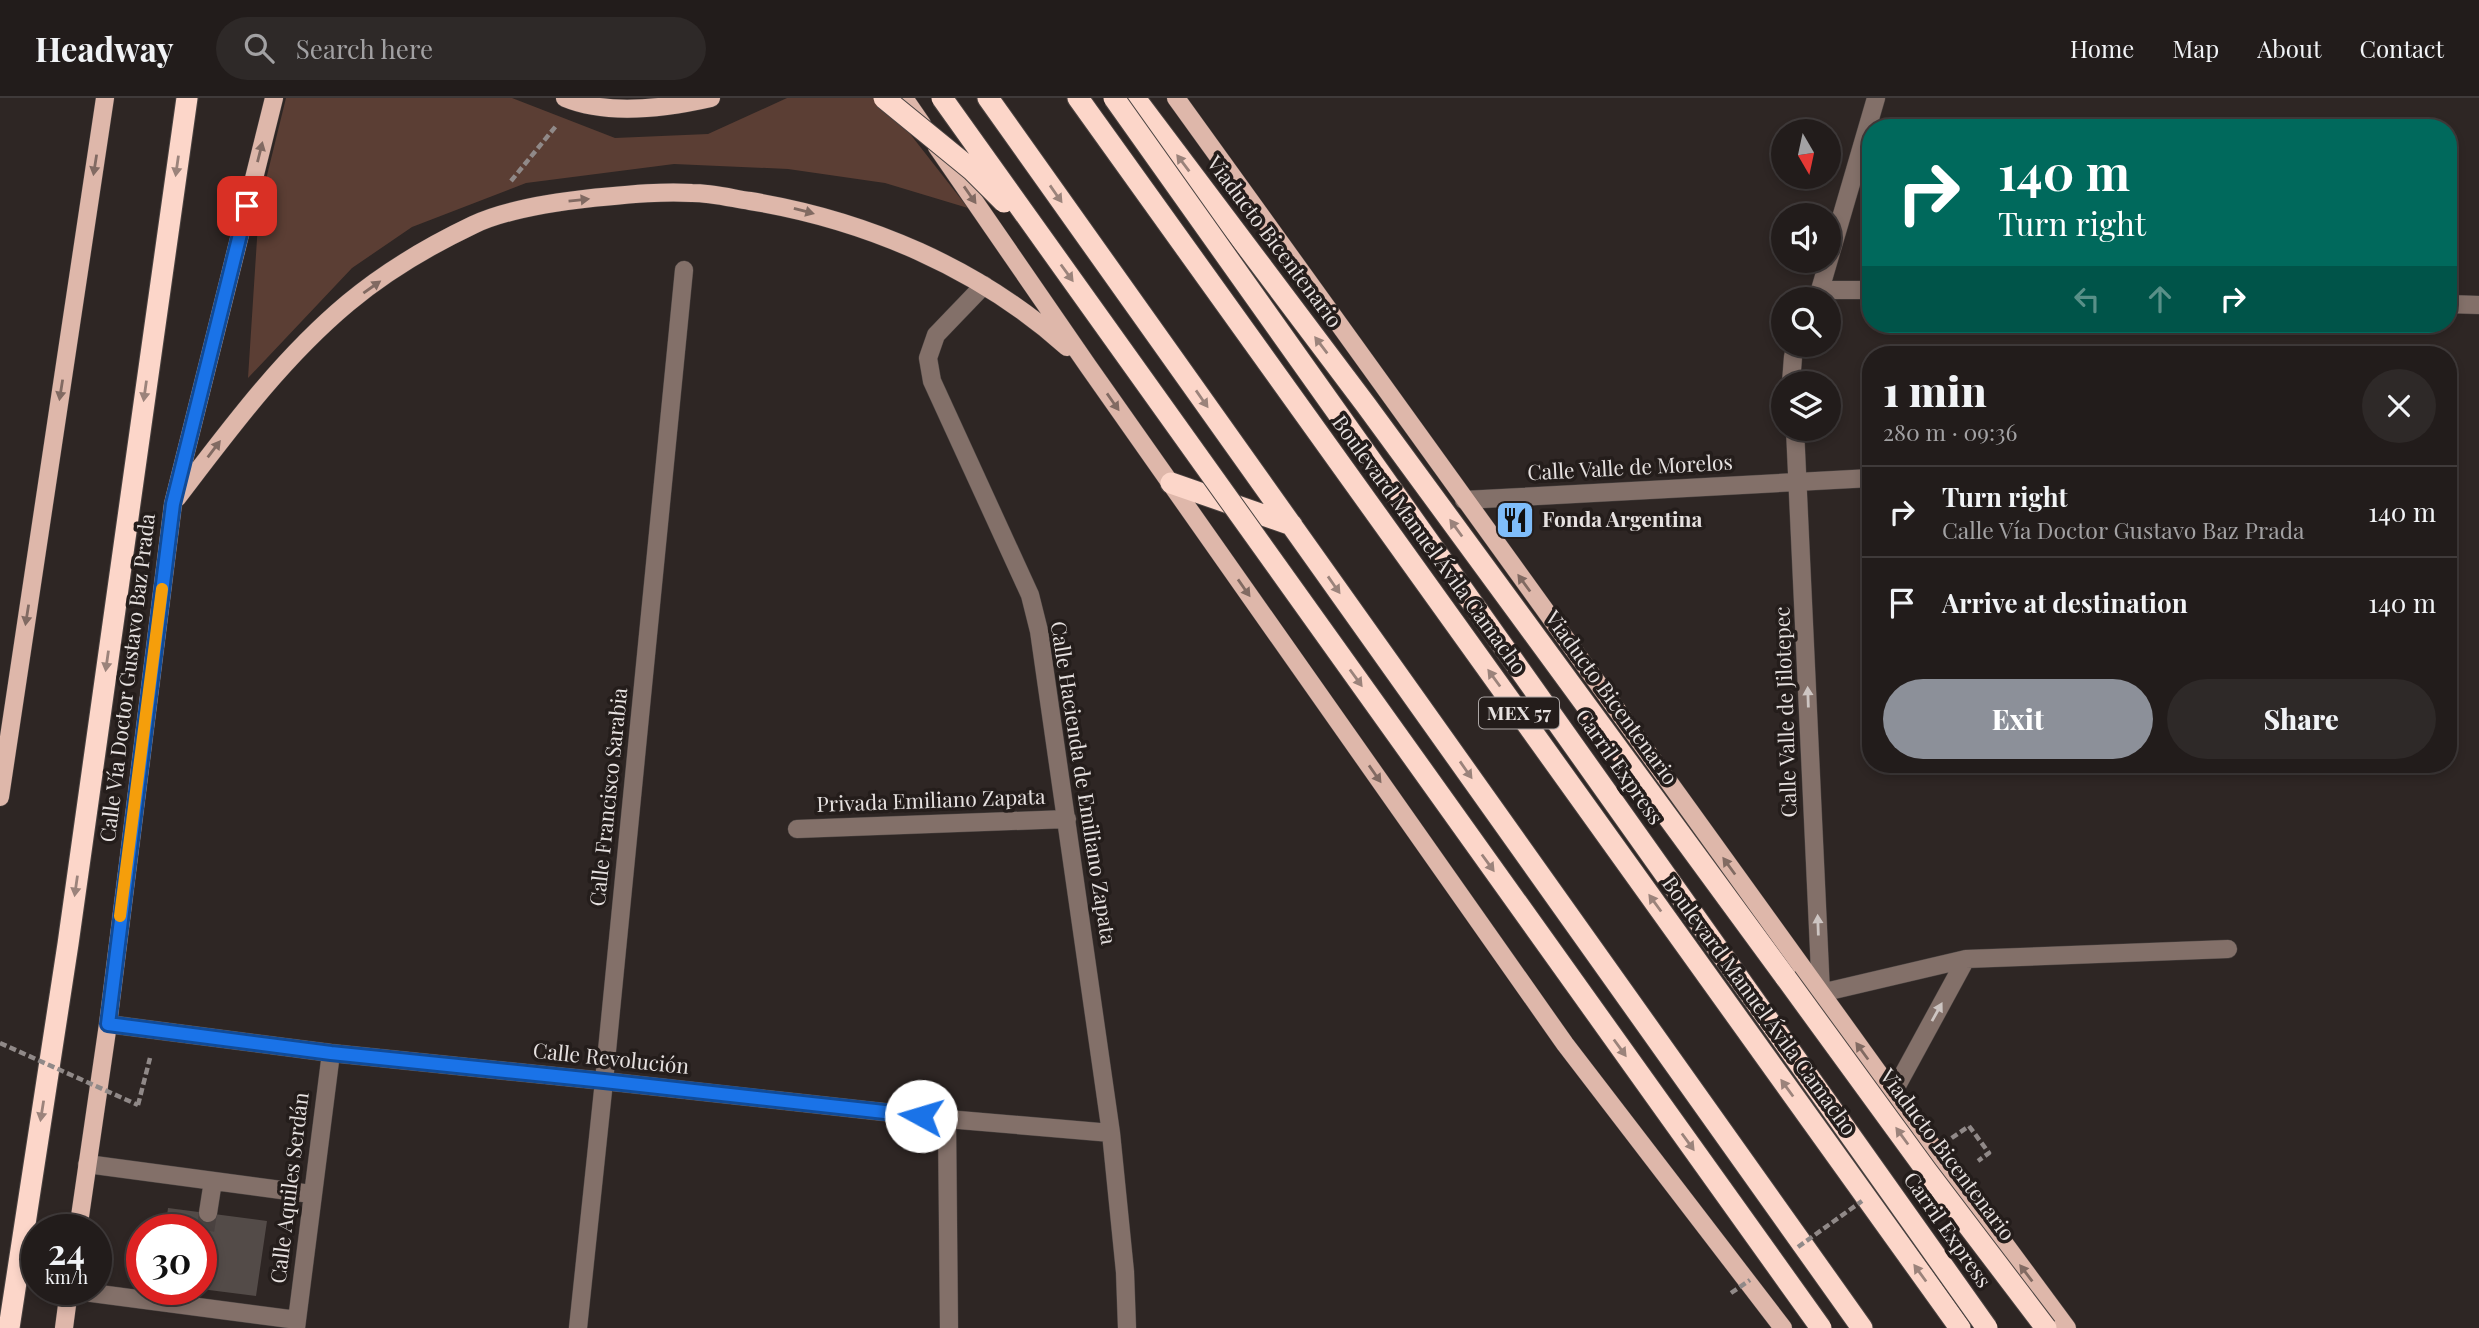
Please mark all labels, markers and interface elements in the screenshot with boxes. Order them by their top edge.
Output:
search box [216,17,706,80]
text: Headway [35,26,174,70]
icon: search [240,29,278,67]
text: Search here [296,31,433,66]
text: Home [2070,32,2134,64]
text: Map [2172,32,2219,64]
text: About [2257,32,2321,64]
text: Contact [2359,32,2444,64]
north arrow [1771,119,1841,189]
map controls [1771,119,1841,441]
text: 140 m [1998,138,2130,203]
one-way arrow [255,141,266,163]
icon: right [1883,147,1974,238]
street label: Viaducto Bicentenario [1201,148,1350,333]
one-way arrow [89,155,100,177]
one-way arrow [172,155,183,177]
one-way arrow [1176,155,1191,173]
pin [217,176,277,236]
one-way arrow [963,185,976,204]
one-way arrow [1049,185,1063,203]
icon: arrive [228,187,266,225]
one-way arrow [568,194,590,205]
text: Turn right [1998,201,2146,244]
button: sound [1771,203,1841,273]
one-way arrow [794,207,815,217]
one-way arrow [1060,264,1074,282]
one-way arrow [363,280,381,294]
icon: left [2068,280,2106,318]
icon: ahead [2141,280,2179,318]
icon: right [2214,280,2252,318]
button: search [1771,287,1841,357]
one-way arrow [1314,336,1328,354]
text: 1 min [1883,362,1987,418]
button: close [2362,369,2436,443]
button: layers [1771,371,1841,441]
one-way arrow [55,380,66,402]
one-way arrow [140,380,151,402]
one-way arrow [1195,390,1209,408]
one-way arrow [1106,393,1120,411]
street label: Boulevard Manuel Ávila Camacho [1327,409,1534,679]
text: 280 m · 09:36 [1883,416,2017,447]
one-way arrow [207,440,221,458]
street label: Calle Valle de Morelos [1526,447,1733,485]
text: Turn right [1942,479,2068,514]
icon: right [1883,493,1921,531]
text: 140 m [2368,494,2436,529]
restaurant icon: Fonda Argentina [1494,499,1536,541]
place label: Fonda Argentina [1542,504,1702,532]
street label: Calle Vía Doctor Gustavo Baz Prada [92,511,160,844]
text: Calle Vía Doctor Gustavo Baz Prada [1942,514,2305,545]
one-way arrow [1449,519,1463,537]
one-way arrow [1517,574,1531,592]
one-way arrow [1327,576,1341,594]
one-way arrow [1237,579,1251,597]
icon: arrive [1883,584,1921,622]
text: Arrive at destination [1942,585,2188,620]
text: 140 m [2368,585,2436,620]
street label: Viaducto Bicentenario [1539,603,1685,789]
one-way arrow [21,605,32,627]
street label: Calle Valle de Jilotepec [1766,606,1802,818]
street label: Calle Hacienda de Emiliano Zapata [1046,619,1124,947]
one-way arrow [101,650,112,672]
one-way arrow [1349,669,1363,687]
one-way arrow [1487,669,1501,687]
button: Exit [1883,679,2153,759]
button: Share [2167,679,2436,759]
street label: Calle Francisco Sarabia [582,686,632,907]
one-way arrow [1803,686,1814,708]
road number: MEX 57 [1479,698,1559,728]
street label: Carril Express [1570,702,1671,829]
one-way arrow [1458,761,1472,779]
one-way arrow [1368,765,1382,783]
street label: Privada Emiliano Zapata [816,781,1046,817]
one-way arrow [1481,854,1495,872]
one-way arrow [1722,857,1736,875]
street label: Boulevard Manuel Ávila Camacho [1657,870,1864,1140]
one-way arrow [70,875,81,897]
one-way arrow [1648,894,1662,912]
one-way arrow [1812,913,1823,935]
one-way arrow [1931,1002,1943,1021]
street label: Calle Revolución [532,1035,691,1079]
one-way arrow [1613,1039,1627,1057]
one-way arrow [1855,1042,1869,1060]
street label: Viaducto Bicentenario [1874,1061,2023,1246]
position arrow [884,1079,958,1153]
one-way arrow [1781,1079,1795,1097]
street label: Calle Aquiles Serdán [262,1090,314,1285]
one-way arrow [36,1100,47,1122]
one-way arrow [1895,1127,1909,1145]
one-way arrow [1681,1133,1695,1151]
street label: Carril Express [1898,1165,1999,1292]
speed limit sign: 30 [126,1214,217,1305]
text: 24 [48,1227,85,1274]
one-way arrow [1913,1263,1927,1282]
text: km/h [45,1265,88,1289]
one-way arrow [2019,1265,2034,1283]

